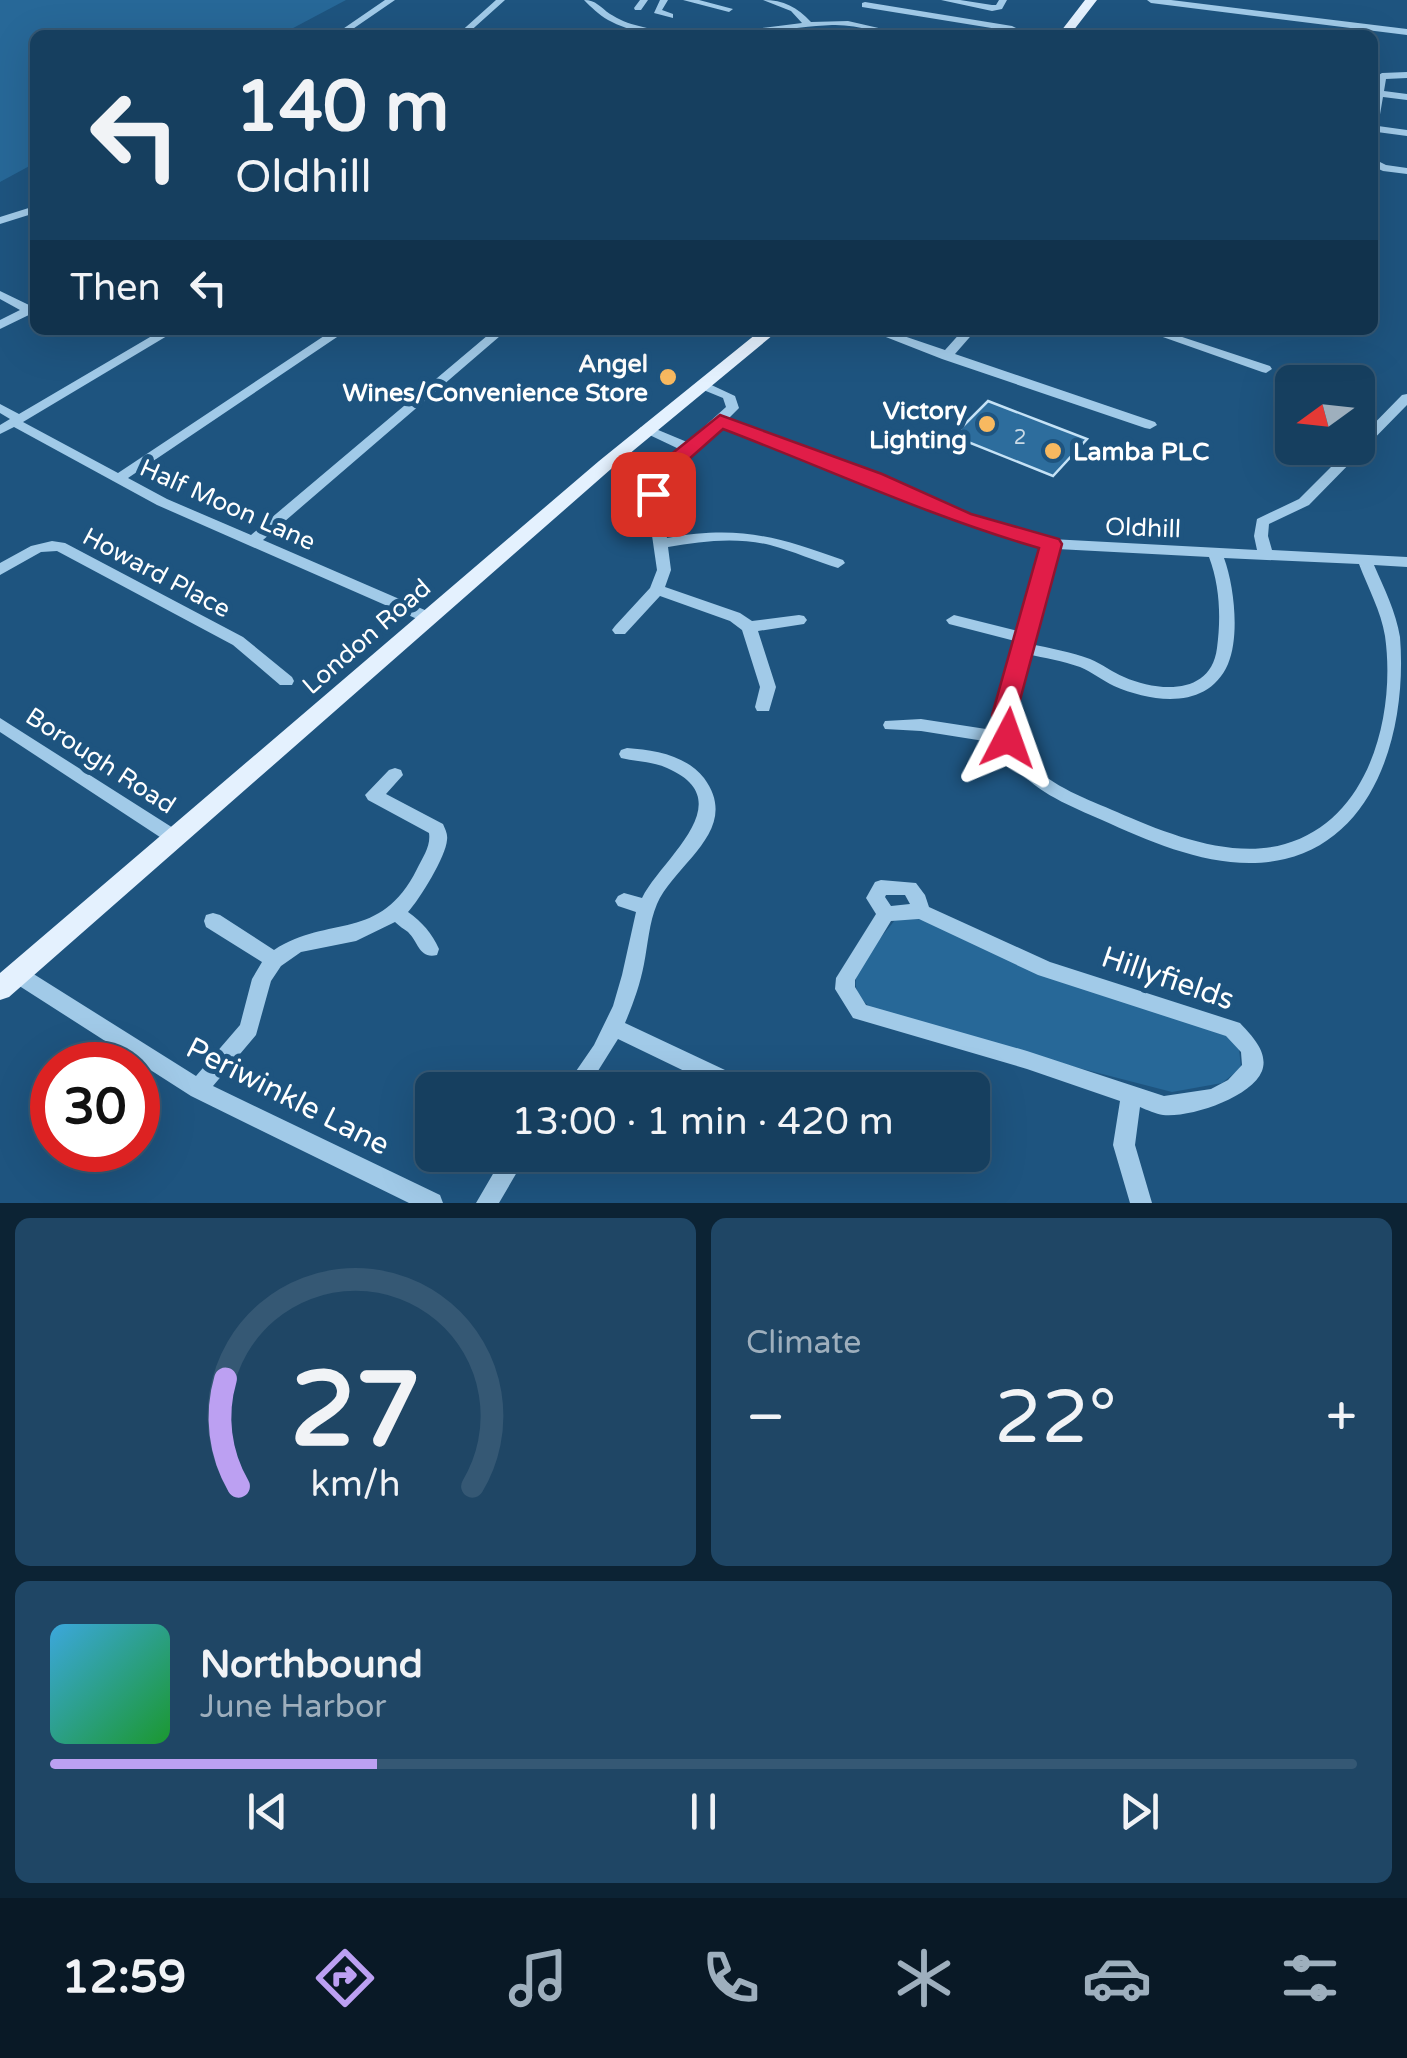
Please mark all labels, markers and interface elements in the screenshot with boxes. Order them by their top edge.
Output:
text: 140 m [235,66,449,150]
icon: left [70,70,200,200]
text: Oldhill [235,151,372,205]
icon: left [181,260,236,315]
text: Then [70,265,161,311]
place label: Angel Wines/Convenience Store [342,349,648,408]
north arrow [1275,365,1375,465]
map controls [1275,365,1375,465]
marker: Angel Wines/Convenience Store [657,366,679,388]
place label: Victory Lighting [869,396,968,455]
marker: Victory Lighting [976,413,998,435]
house number: 2 [1014,426,1026,450]
place label: Lamba PLC [1073,437,1209,467]
marker: Lamba PLC [1042,440,1064,462]
pin [611,452,696,537]
street label: Half Moon Lane [135,453,320,557]
icon: arrive [626,467,681,522]
street label: Oldhill [1104,512,1181,544]
street label: Howard Place [78,521,236,624]
street label: London Road [296,573,437,701]
position arrow [956,686,1060,790]
street label: Borough Road [20,701,181,820]
street label: Hillyfields [1097,939,1239,1018]
street label: Periwinkle Lane [180,1029,396,1164]
speed limit sign: 30 [30,1042,160,1172]
text: 13:00 · 1 min · 420 m [511,1099,894,1145]
text: Climate [746,1324,861,1362]
text: 27 [290,1349,421,1474]
text: 22° [994,1373,1117,1463]
text: − [746,1385,785,1451]
text: + [1326,1385,1357,1451]
text: km/h [311,1463,400,1506]
text: Northbound [200,1642,423,1688]
text: June Harbor [200,1688,387,1726]
icon: previous [240,1784,295,1839]
icon: pause [676,1784,731,1839]
icon: next [1112,1784,1167,1839]
icon: directions [310,1943,380,2013]
icon: music [503,1943,573,2013]
icon: phone [696,1943,766,2013]
icon: climate [889,1943,959,2013]
icon: car [1082,1943,1152,2013]
icon: filters [1275,1943,1345,2013]
text: 12:59 [62,1951,186,2005]

